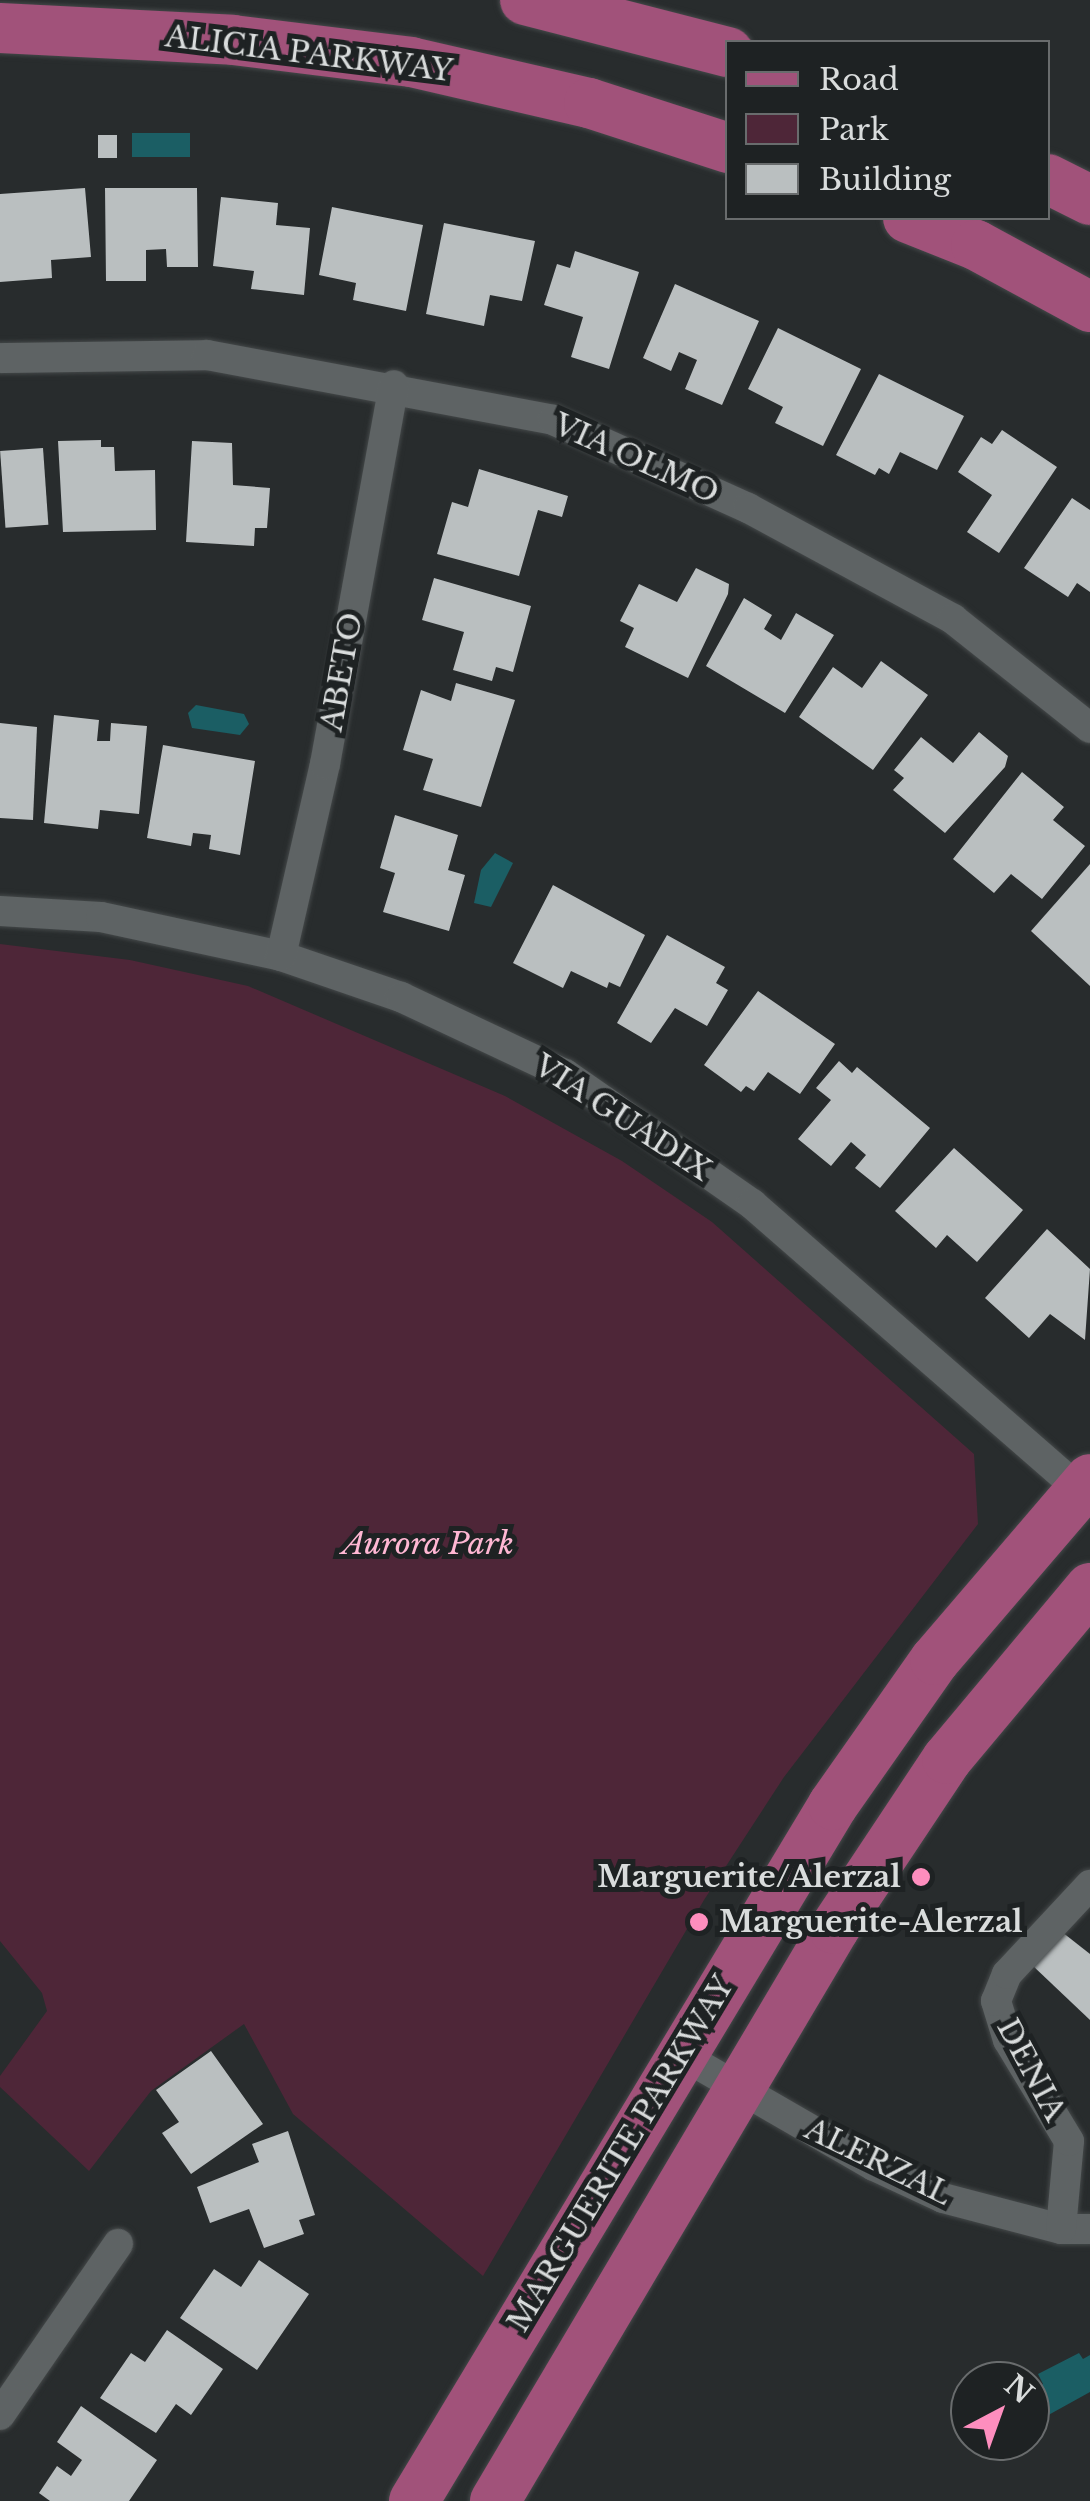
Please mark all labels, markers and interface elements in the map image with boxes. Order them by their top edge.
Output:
street label: ALICIA PARKWAY [163,18,455,90]
legend [725,40,1050,220]
text: Road [819,61,899,98]
text: Park [819,111,889,148]
text: Building [819,161,951,198]
street label: VIA OLMO [547,406,725,512]
street label: ABETO [314,610,370,734]
street label: VIA GUADIX [526,1047,718,1189]
park label: Aurora Park [342,1526,514,1562]
place label: Marguerite/Alerzal [597,1859,901,1895]
marker: Marguerite/Alerzal [910,1866,932,1888]
place label: Marguerite-Alerzal [719,1904,1023,1940]
marker: Marguerite-Alerzal [688,1911,710,1933]
street label: MARGUERITE PARKWAY [500,1970,742,2338]
street label: DENIA [989,2013,1073,2127]
street label: ALERZAL [799,2111,957,2213]
north arrow [950,2361,1050,2461]
text: N [997,2368,1040,2411]

